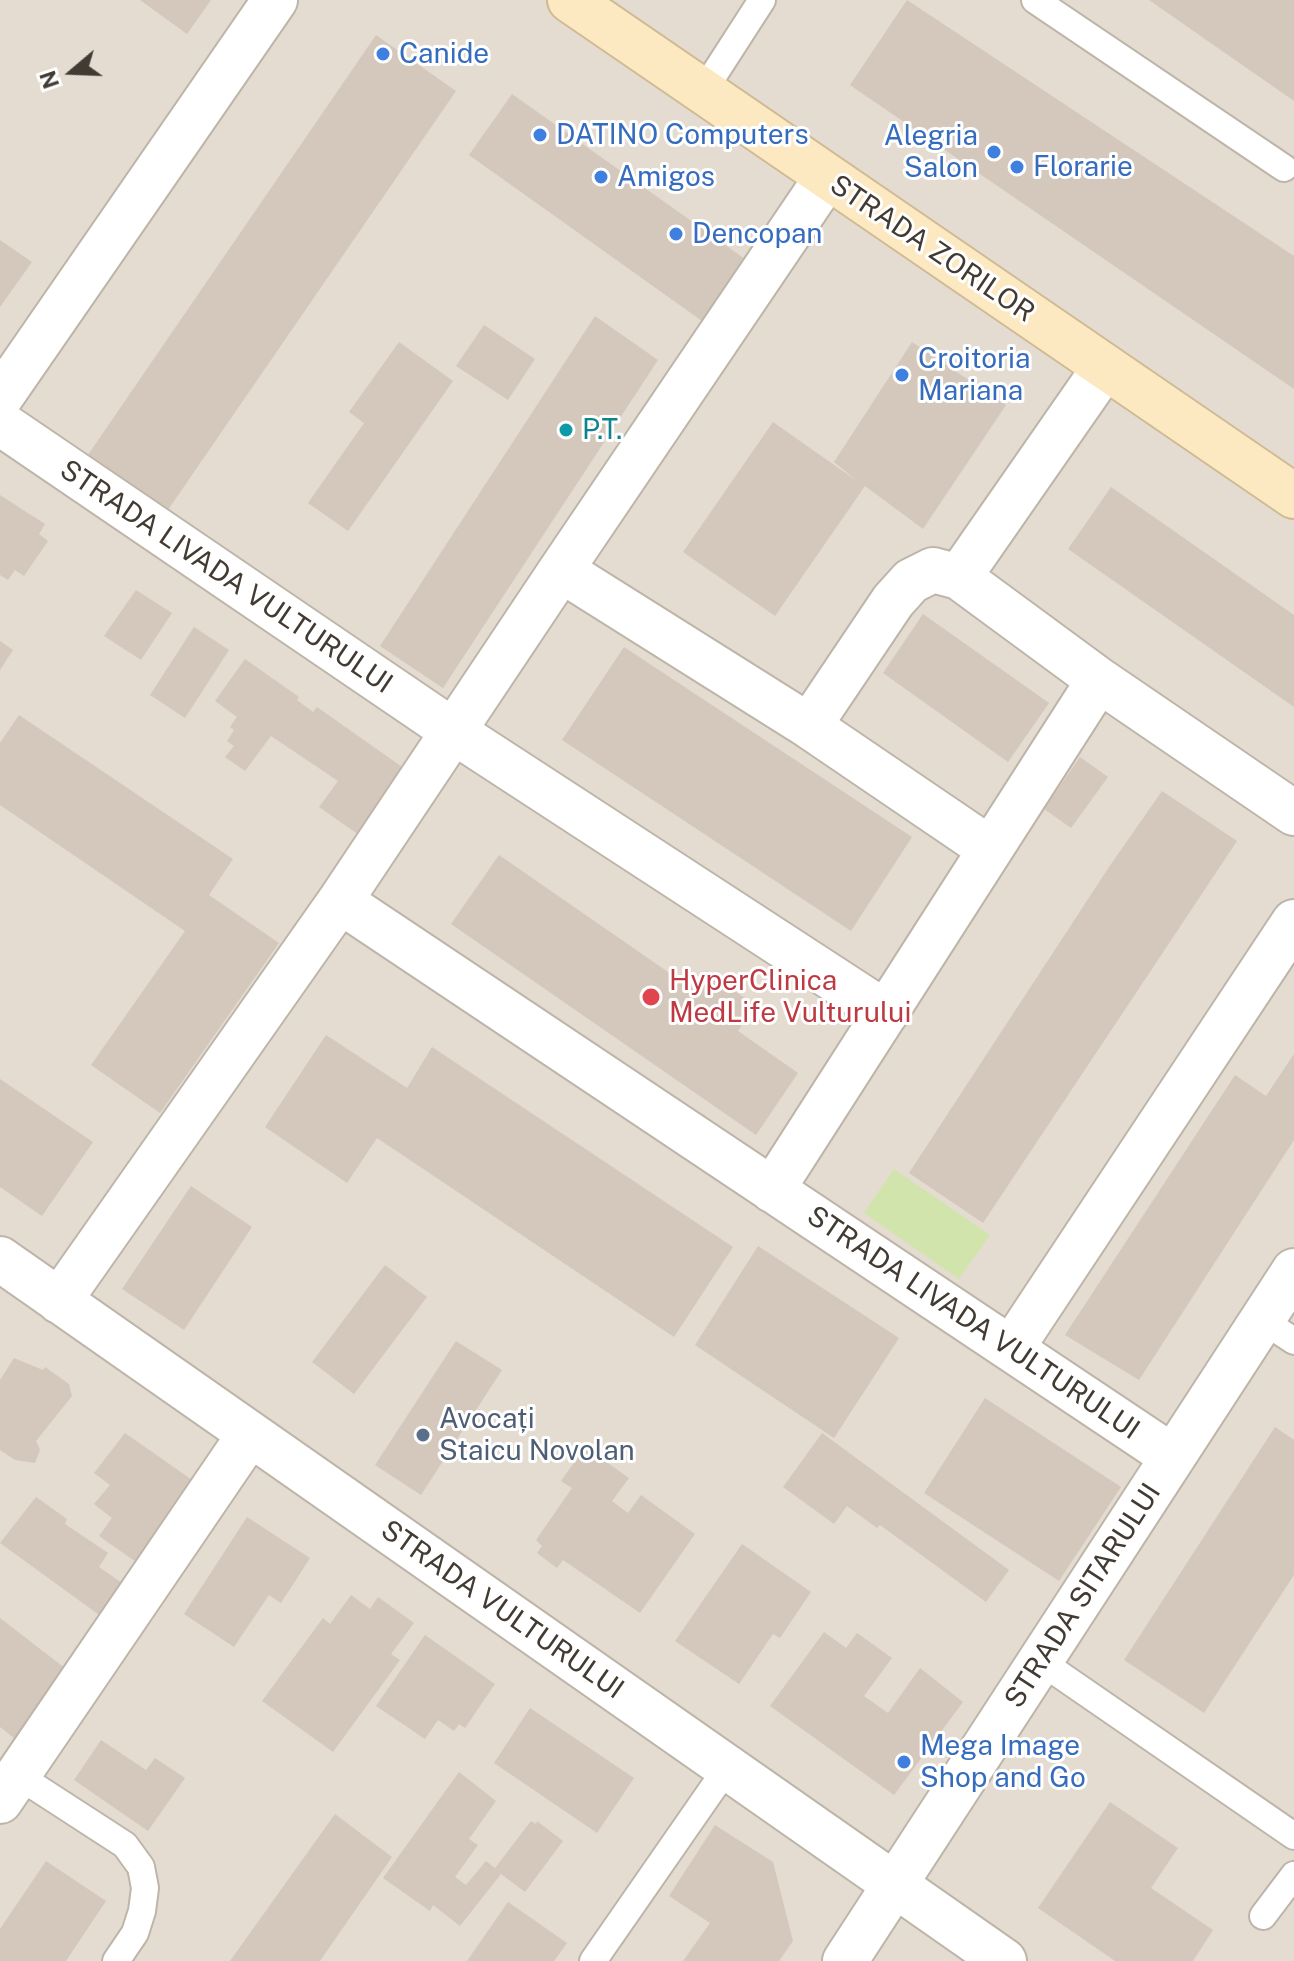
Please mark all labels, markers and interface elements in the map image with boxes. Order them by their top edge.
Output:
north arrow [32,32,112,112]
place label: Canide [399,37,489,71]
marker: Canide [374,45,392,63]
text: N [34,67,64,92]
place label: DATINO Computers [556,118,809,152]
place label: Alegria Salon [884,119,978,185]
marker: DATINO Computers [531,126,549,144]
marker: Alegria Salon [985,143,1003,161]
place label: Florarie [1033,150,1133,184]
marker: Florarie [1008,158,1026,176]
place label: Amigos [617,160,715,194]
marker: Amigos [592,168,610,186]
street label: STRADA ZORILOR [823,168,1041,330]
place label: Dencopan [692,217,823,251]
marker: Dencopan [667,225,685,243]
place label: Croitoria Mariana [918,342,1030,408]
marker: Croitoria Mariana [893,366,911,384]
place label: P.T. [582,413,622,447]
marker: P.T. [557,421,575,439]
street label: STRADA LIVADA VULTURULUI [54,453,398,701]
place label: HyperClinica MedLife Vulturului [669,964,911,1030]
marker: HyperClinica MedLife Vulturului [640,986,662,1008]
street label: STRADA LIVADA VULTURULUI [801,1199,1145,1447]
place label: Avocați Staicu Novolan [439,1402,635,1468]
marker: Avocați Staicu Novolan [414,1426,432,1444]
street label: STRADA SITARULUI [998,1477,1168,1715]
street label: STRADA VULTURULUI [374,1514,630,1706]
place label: Mega Image Shop and Go [920,1729,1086,1795]
marker: Mega Image Shop and Go [895,1753,913,1771]

